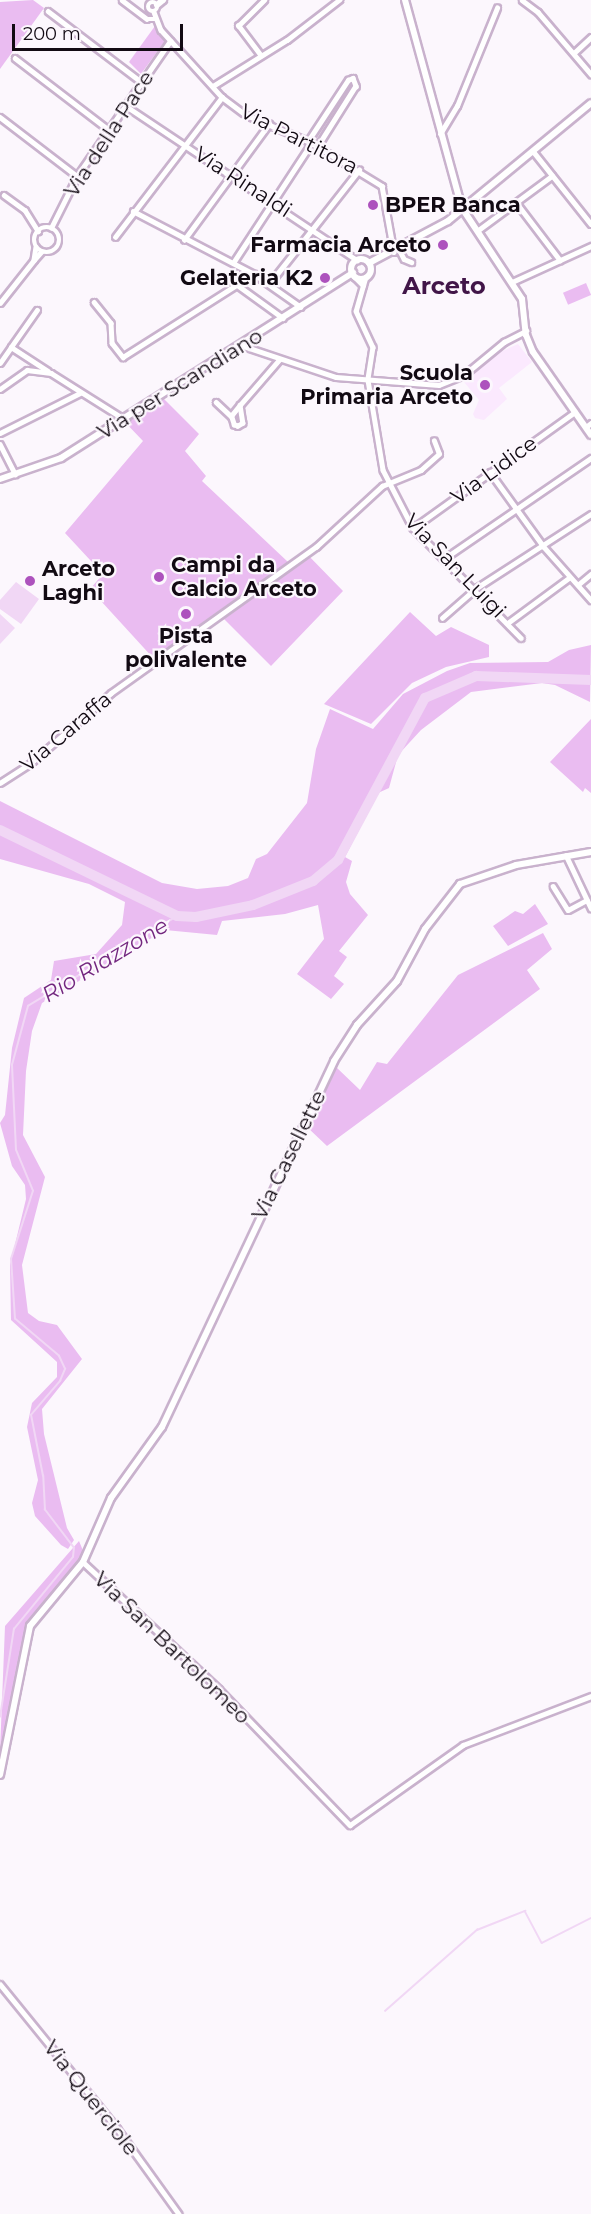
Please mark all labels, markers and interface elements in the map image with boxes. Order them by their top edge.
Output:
scale bar [15,12,186,50]
text: 200 m [23,23,81,45]
street label: Via della Pace [59,66,159,202]
street label: Via Partitora [236,98,362,180]
street label: Via Rinaldi [190,141,296,223]
place label: BPER Banca [385,192,521,218]
marker: BPER Banca [366,198,380,212]
place label: Farmacia Arceto [250,232,431,258]
marker: Farmacia Arceto [436,238,450,252]
place label: Gelateria K2 [180,265,313,291]
marker: Gelateria K2 [318,271,332,285]
district label: Arceto [402,272,486,300]
street label: Via per Scandiano [93,323,267,445]
place label: Scuola Primaria Arceto [300,360,473,410]
marker: Scuola Primaria Arceto [478,378,492,392]
street label: Via Lidice [446,430,542,510]
street label: Via San Luigi [399,509,511,623]
place label: Campi da Calcio Arceto [171,552,317,602]
place label: Arceto Laghi [42,556,115,606]
marker: Campi da Calcio Arceto [152,570,166,584]
marker: Arceto Laghi [23,574,37,588]
marker: Pista polivalente [179,607,193,621]
place label: Pista polivalente [125,623,247,673]
street label: Via Caraffa [15,687,117,777]
water label: Rio Riazzone [37,912,173,1008]
street label: Via Casellette [247,1086,331,1224]
street label: Via San Bartolomeo [88,1567,256,1729]
street label: Via Querciole [38,2035,144,2161]

